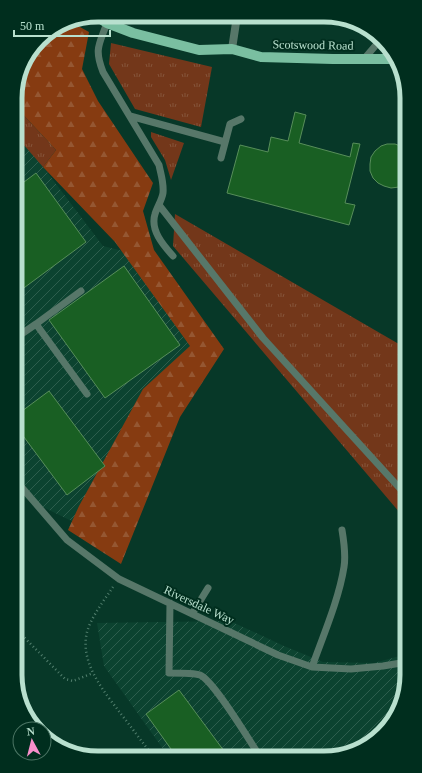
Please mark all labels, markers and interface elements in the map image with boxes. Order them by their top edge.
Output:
scale bar [14,12,110,38]
text: 50 m [20,19,45,33]
street label: Scotswood Road [272,37,354,53]
street label: Riversdale Way [162,583,236,627]
north arrow [12,721,52,761]
text: N [26,725,36,738]

